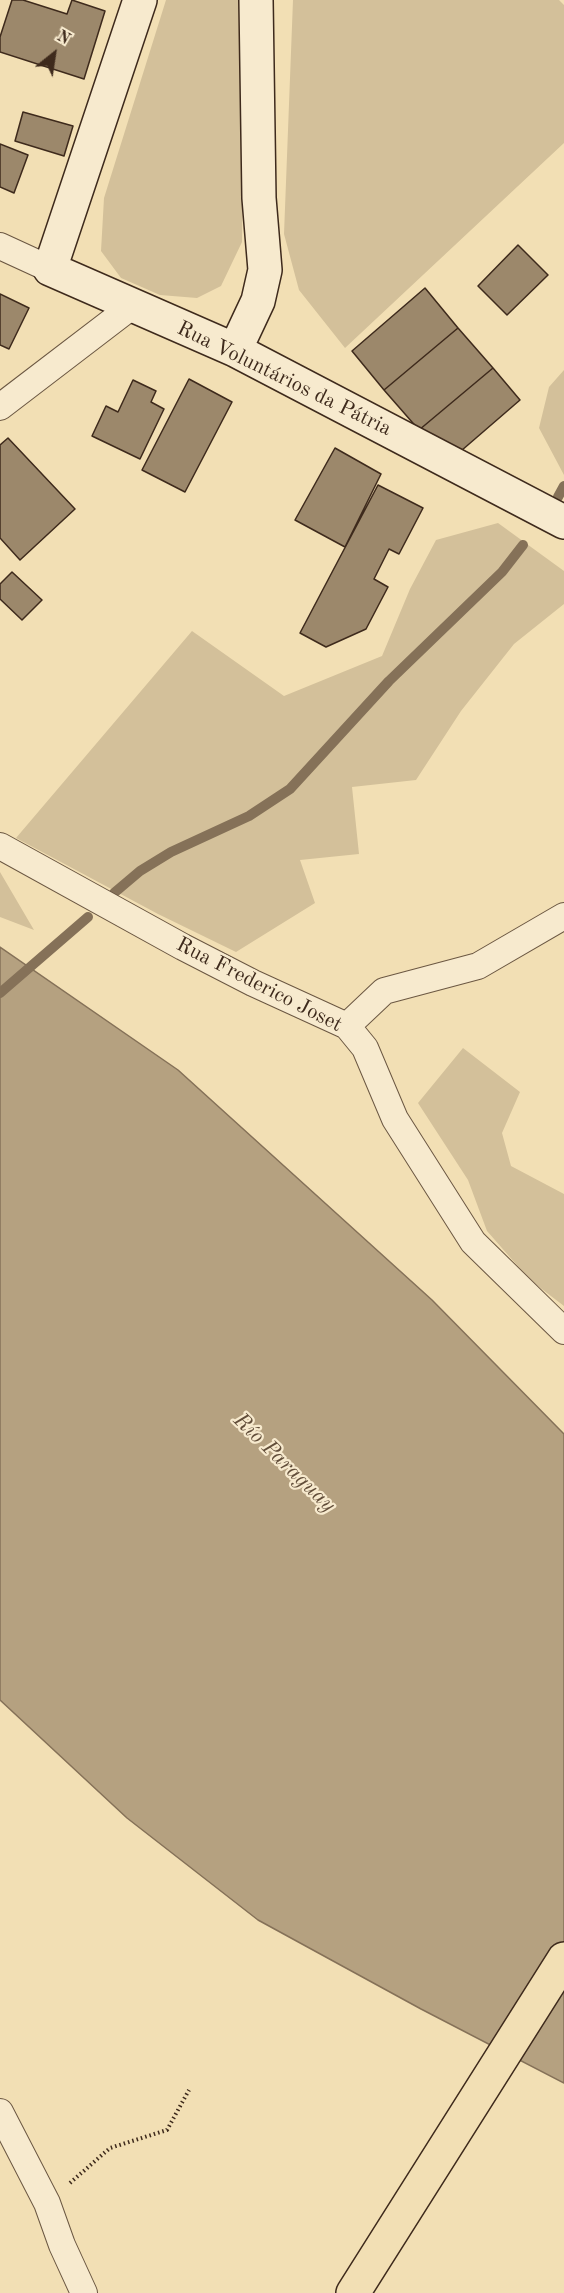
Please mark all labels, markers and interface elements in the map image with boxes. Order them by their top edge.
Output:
north arrow [24,24,84,84]
text: N [54,28,72,48]
street label: Rua Voluntários da Pátria [173,316,395,442]
street label: Rua Frederico Joset [172,932,346,1038]
water label: Río Paraguay [227,1408,341,1518]

